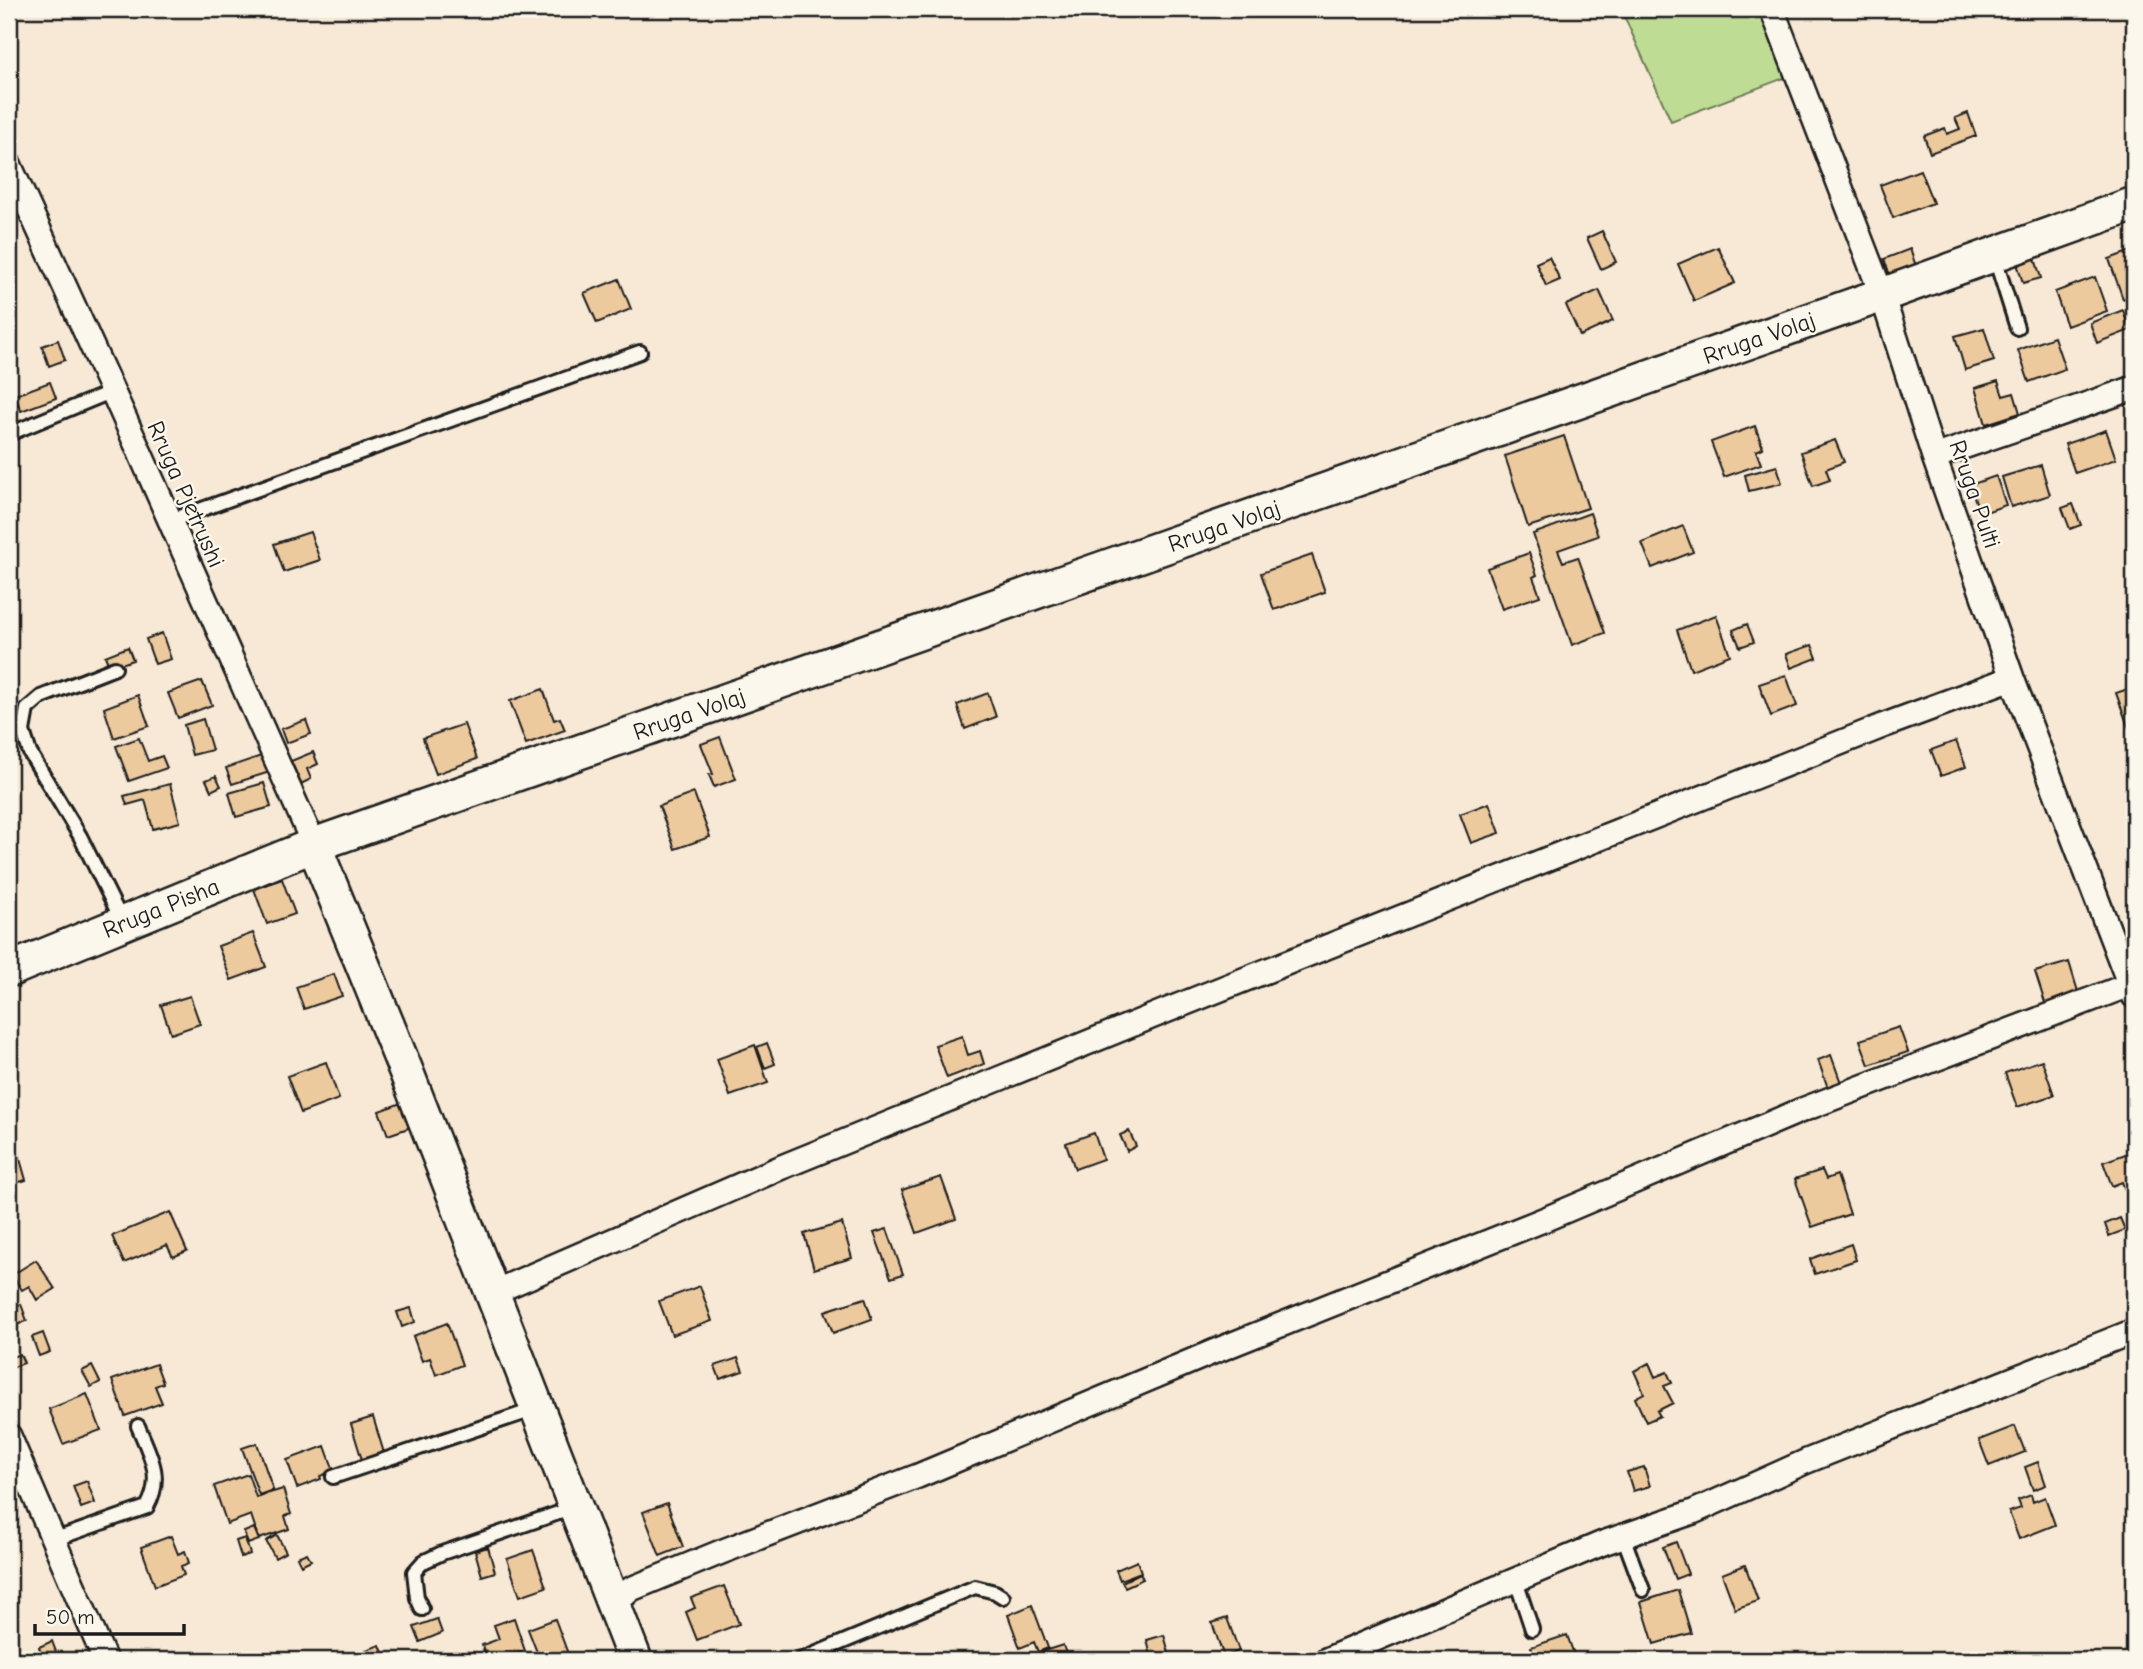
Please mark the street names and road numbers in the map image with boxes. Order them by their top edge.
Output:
street label: Rruga Volaj [1699,306,1819,370]
street label: Rruga Pjetrushi [141,416,231,572]
street label: Rruga Pulti [1943,436,2007,552]
street label: Rruga Volaj [1164,494,1284,558]
street label: Rruga Volaj [629,682,749,746]
street label: Rruga Pisha [99,872,223,944]

